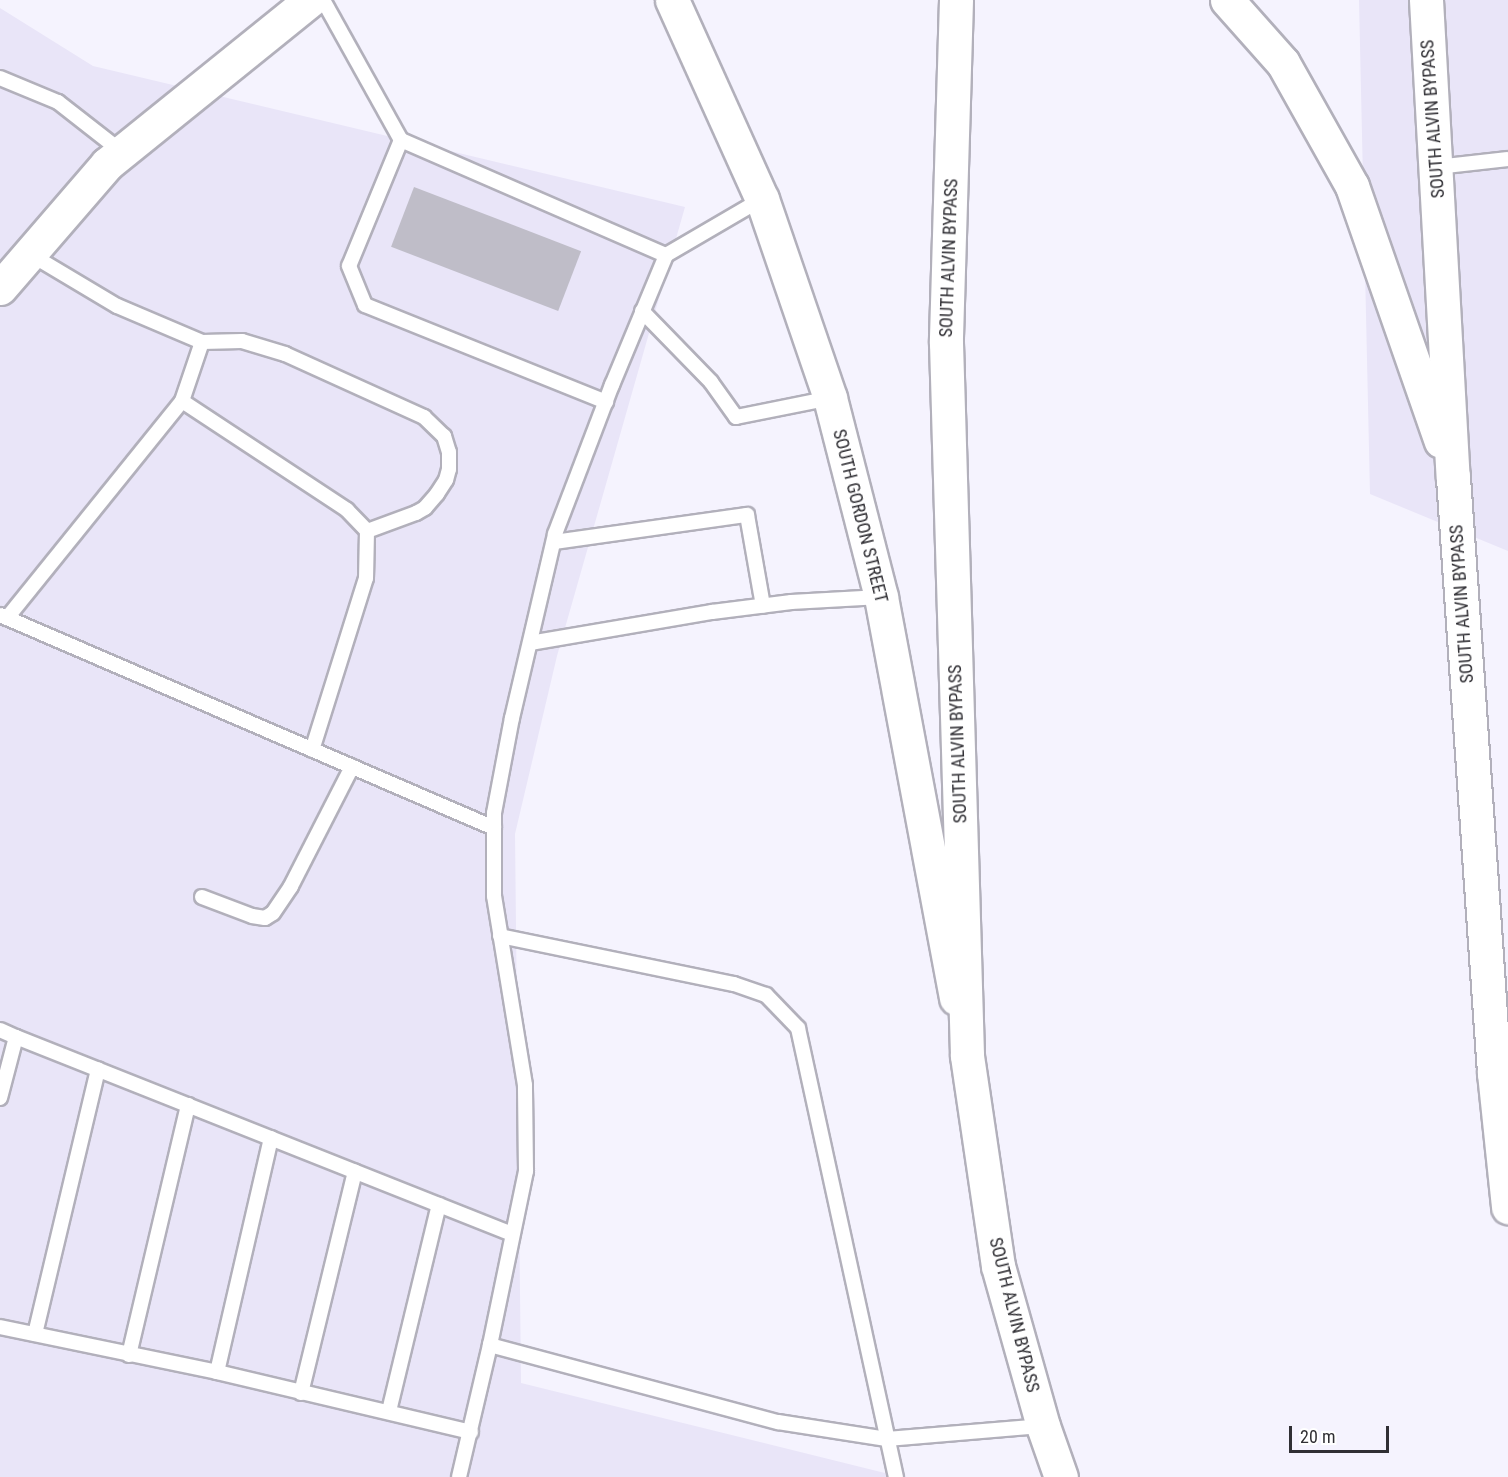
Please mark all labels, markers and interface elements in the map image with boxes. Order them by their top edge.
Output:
street label: SOUTH ALVIN BYPASS [1417,39,1449,199]
street label: SOUTH ALVIN BYPASS [935,178,963,338]
street label: SOUTH GORDON STREET [828,427,892,605]
street label: SOUTH ALVIN BYPASS [1446,524,1478,684]
street label: SOUTH ALVIN BYPASS [944,664,972,824]
street label: SOUTH ALVIN BYPASS [984,1235,1044,1395]
scale bar [1292,1414,1392,1452]
text: 20 m [1300,1426,1335,1447]

